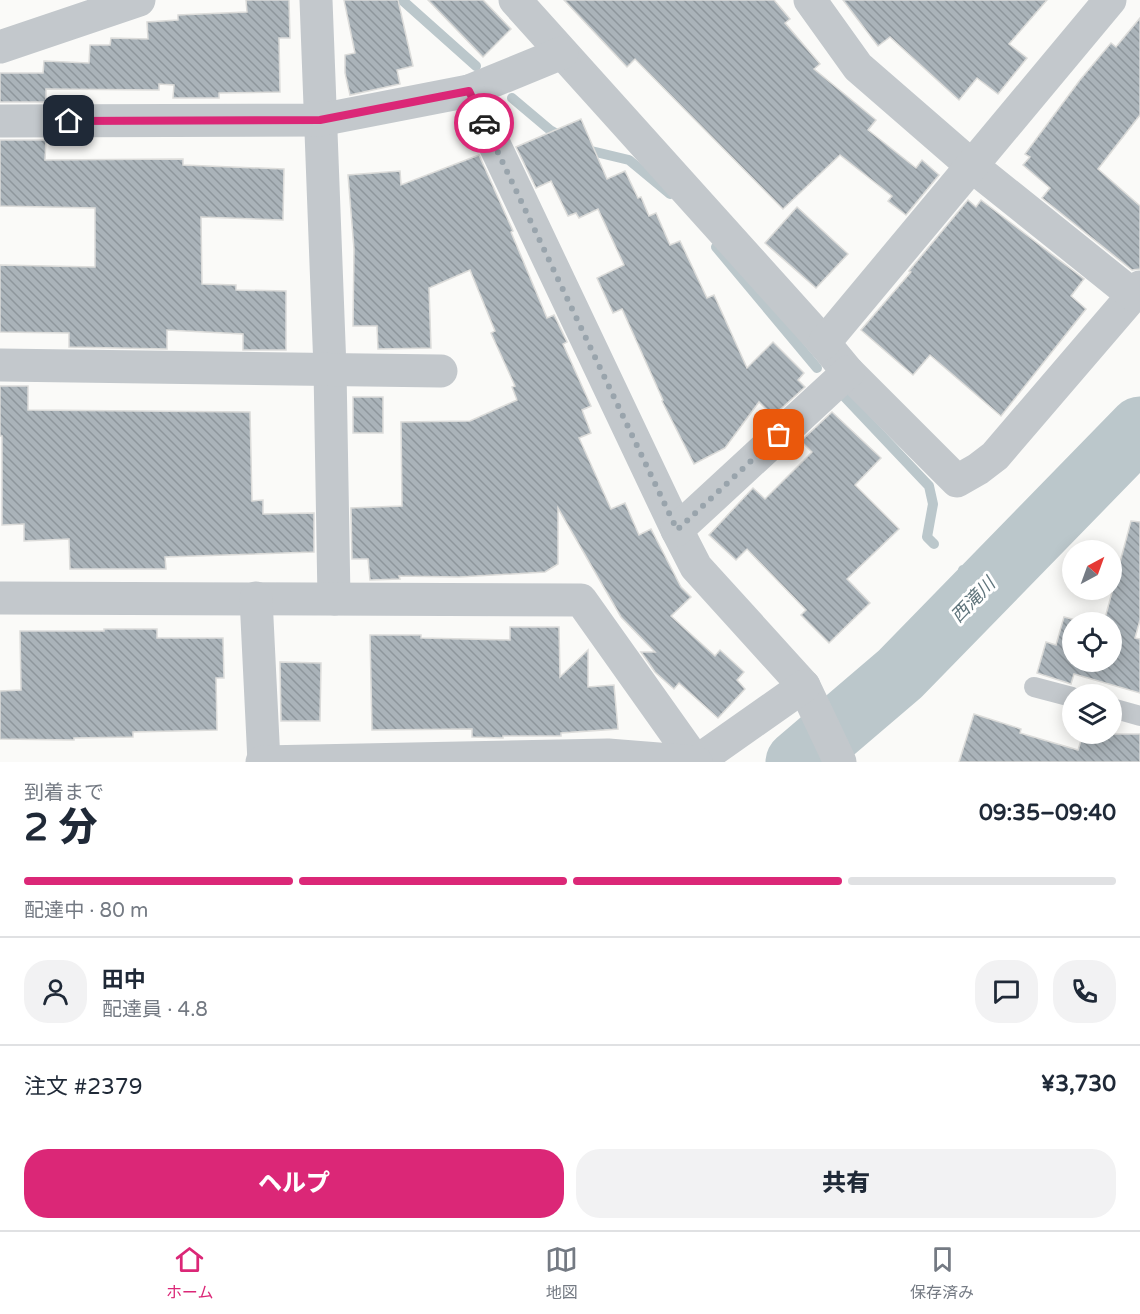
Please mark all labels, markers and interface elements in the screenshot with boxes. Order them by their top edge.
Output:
courier [454,93,514,153]
pin [43,95,94,146]
icon: home [52,104,85,137]
icon: car [468,107,501,140]
pin [753,409,804,460]
icon: bag [762,418,795,451]
north arrow [1062,540,1122,600]
map controls [1062,540,1122,744]
water label: 西滝川 [946,571,1001,627]
button: locate [1062,612,1122,672]
button: layers [1062,684,1122,744]
text: 到着まで [24,781,104,805]
text: 09:35–09:40 [979,800,1116,826]
text: 2 分 [24,804,98,851]
text: 配達中 · 80 m [24,899,148,923]
button: person [24,960,87,1023]
button: chat [975,960,1038,1023]
button: phone [1053,960,1116,1023]
text: 田中 [102,967,146,993]
text: 配達員 · 4.8 [102,998,208,1022]
text: ¥3,730 [1041,1071,1116,1097]
text: 注文 #2379 [24,1074,142,1100]
button: ヘルプ [24,1149,564,1218]
button: 共有 [576,1149,1116,1218]
tab: ホーム [166,1243,213,1303]
tab: 地図 [545,1243,578,1303]
tab: 保存済み [910,1243,974,1303]

